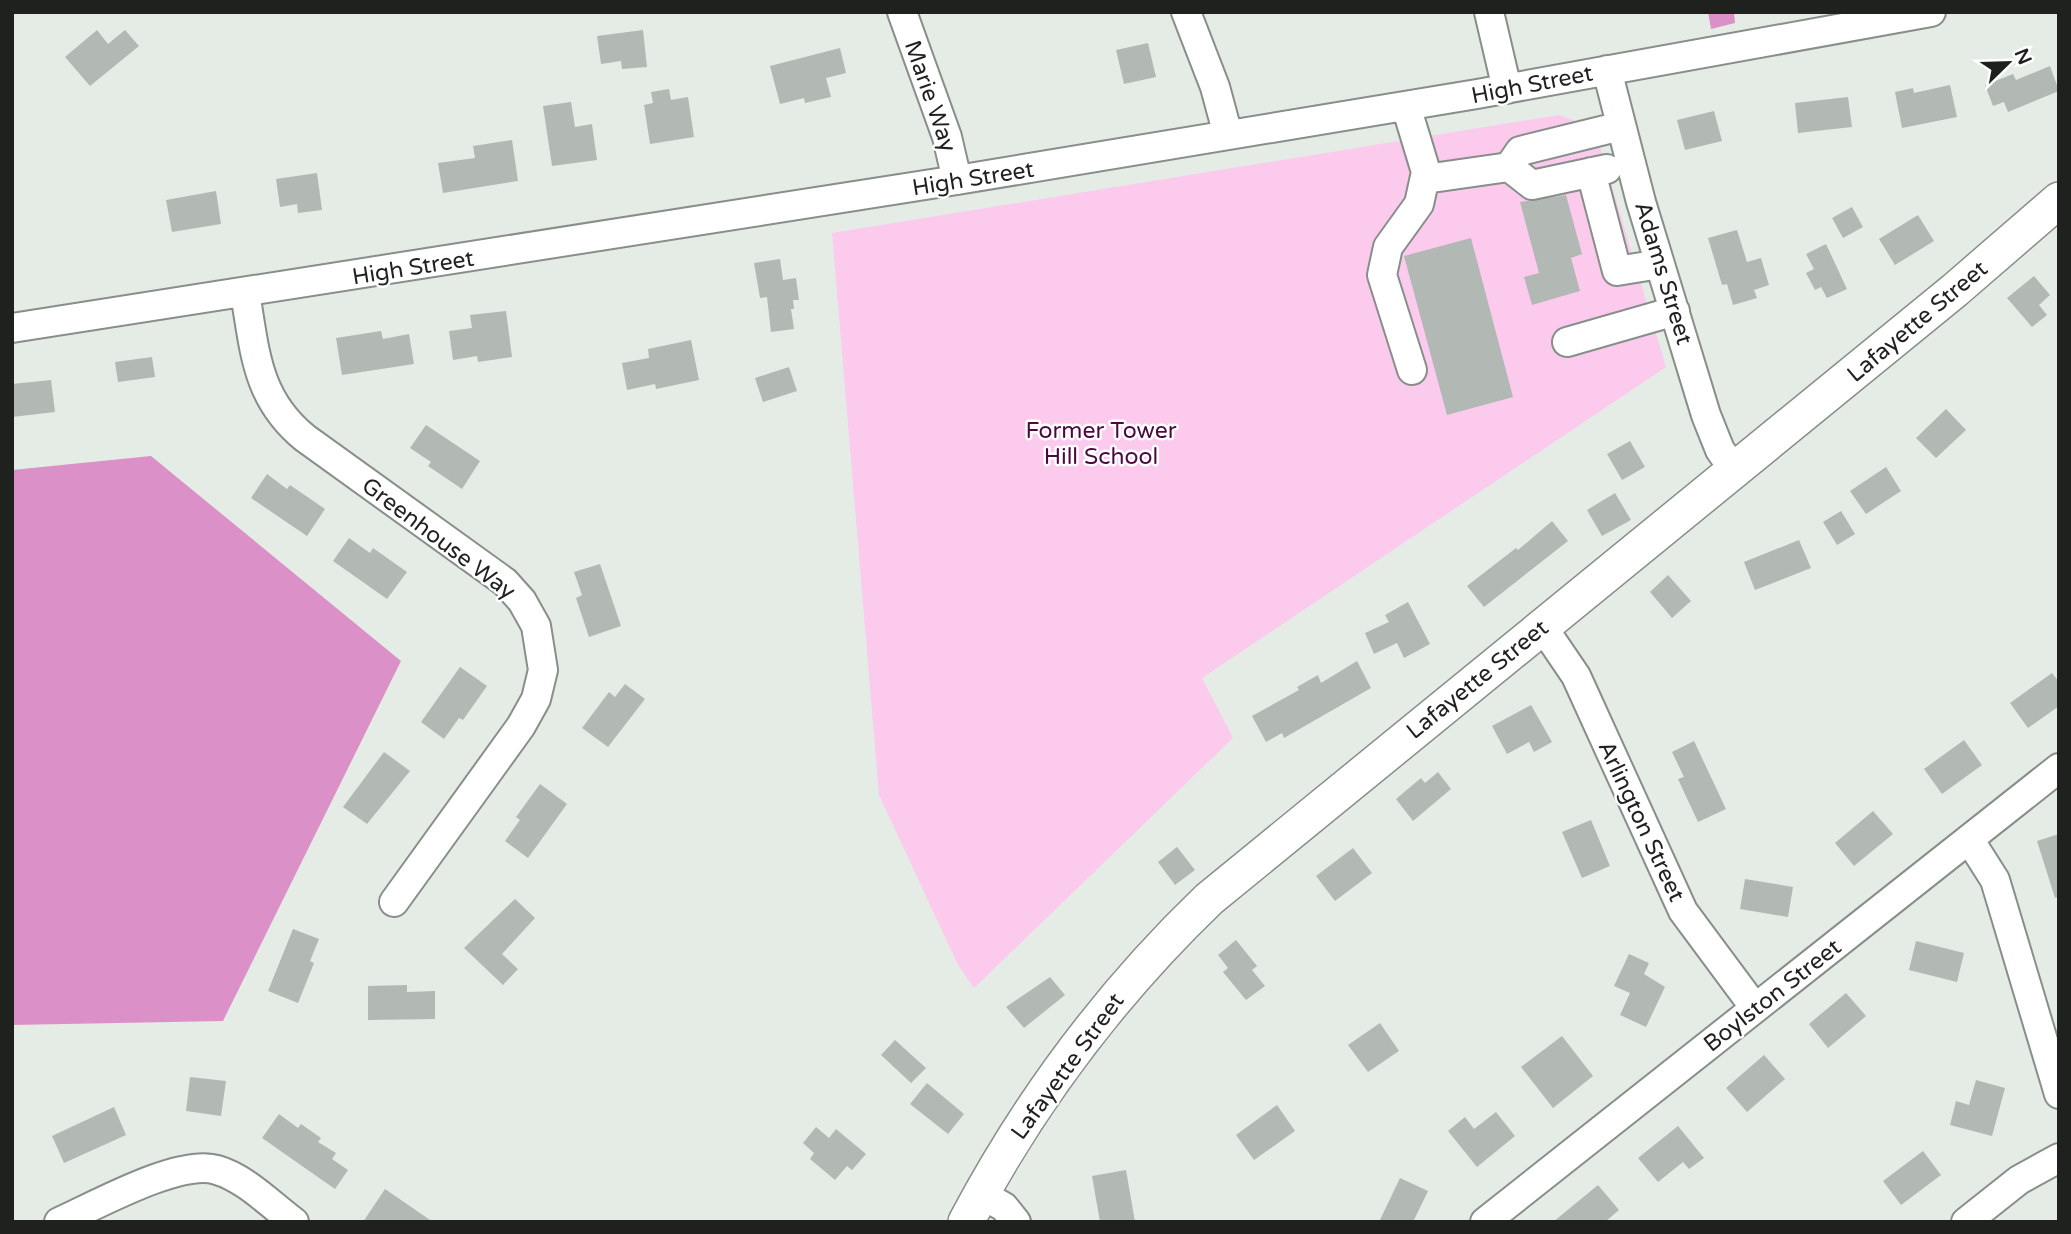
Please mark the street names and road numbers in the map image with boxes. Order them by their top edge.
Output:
street label: Marie Way [898,37,962,156]
street label: High Street [1469,59,1595,110]
street label: High Street [910,155,1036,202]
street label: Adams Street [1628,198,1698,348]
street label: High Street [350,244,476,291]
street label: Lafayette Street [1842,255,1994,389]
street label: Greenhouse Way [356,472,521,606]
street label: Lafayette Street [1401,614,1554,746]
street label: Arlington Street [1592,737,1691,906]
street label: Boylston Street [1698,933,1847,1058]
street label: Lafayette Street [1005,988,1131,1145]

